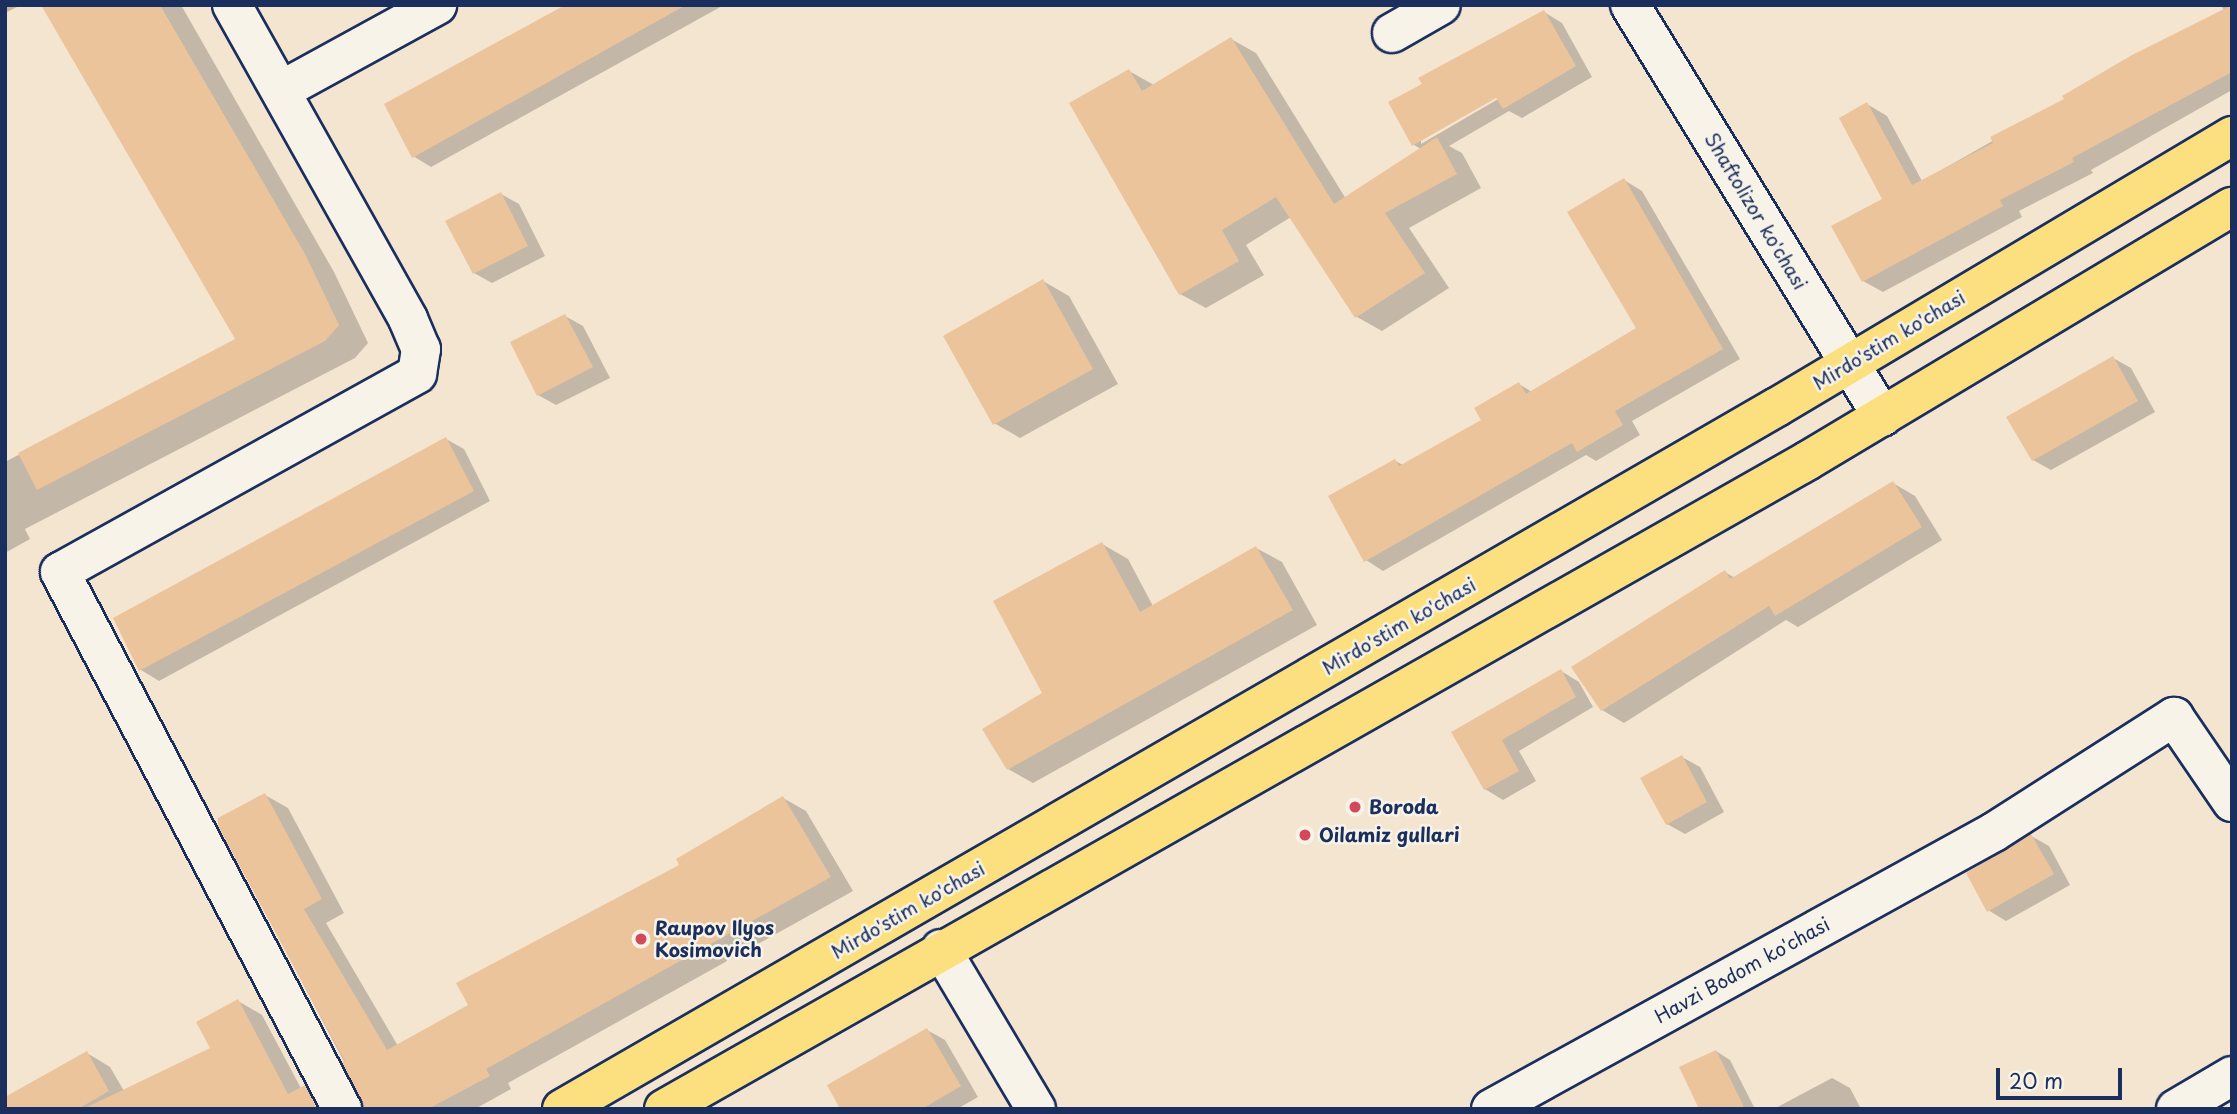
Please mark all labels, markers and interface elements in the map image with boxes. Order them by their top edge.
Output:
street label: Shaftolizor ko'chasi [1700,128,1812,294]
street label: Mirdo'stim ko'chasi [1809,286,1969,394]
street label: Mirdo'stim ko'chasi [1318,573,1480,679]
place label: Boroda [1369,796,1439,818]
marker: Boroda [1347,799,1363,815]
place label: Oilamiz gullari [1319,824,1459,846]
marker: Oilamiz gullari [1297,827,1313,843]
street label: Mirdo'stim ko'chasi [827,857,989,963]
street label: Havzi Bodom ko'chasi [1650,912,1834,1028]
place label: Raupov Ilyos Kosimovich [655,917,775,961]
marker: Raupov Ilyos Kosimovich [633,931,649,947]
scale bar [1999,1054,2125,1098]
text: 20 m [2009,1064,2063,1096]

